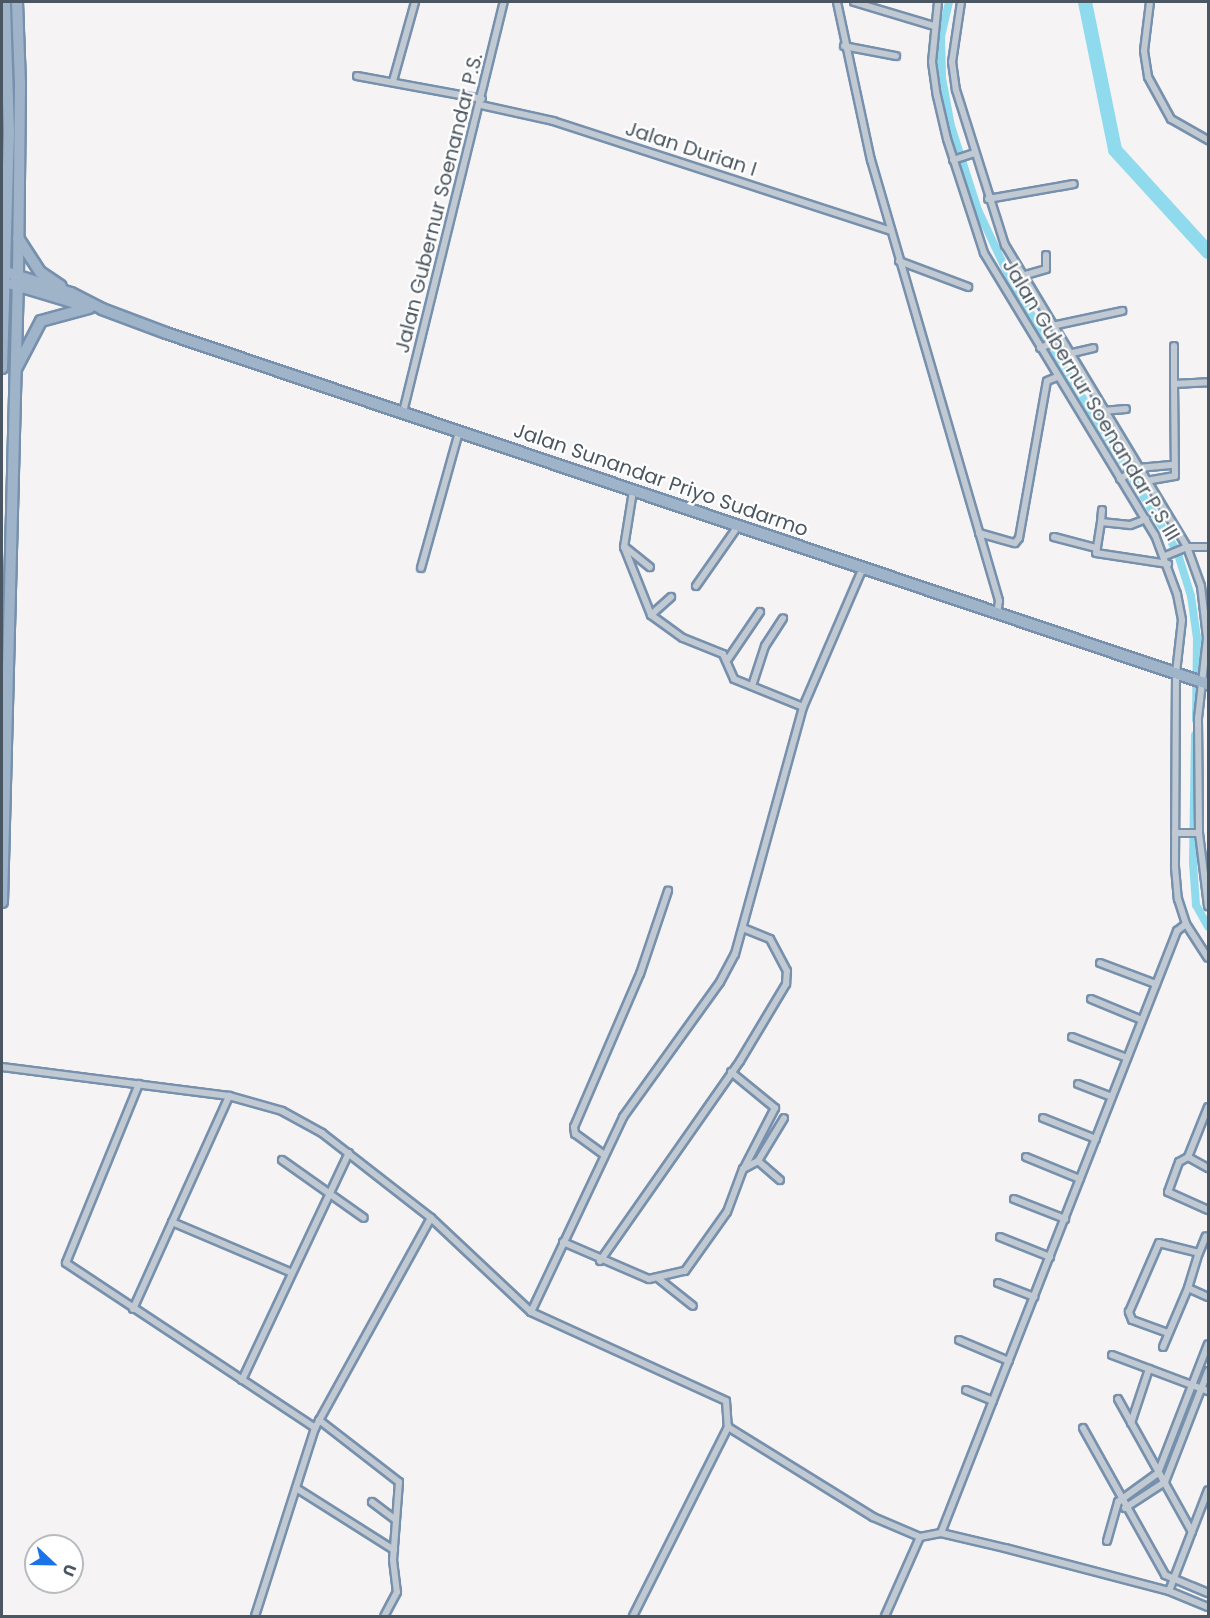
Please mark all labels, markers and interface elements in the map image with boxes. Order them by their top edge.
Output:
street label: Jalan Gubernur Soenandar P.S. [390,50,488,356]
street label: Jalan Durian I [622,116,760,182]
street label: Jalan Gubernur Soenandar P.S III [997,255,1185,545]
street label: Jalan Sunandar Priyo Sudarmo [511,418,811,542]
north arrow [24,1534,84,1594]
text: U [57,1561,82,1580]

